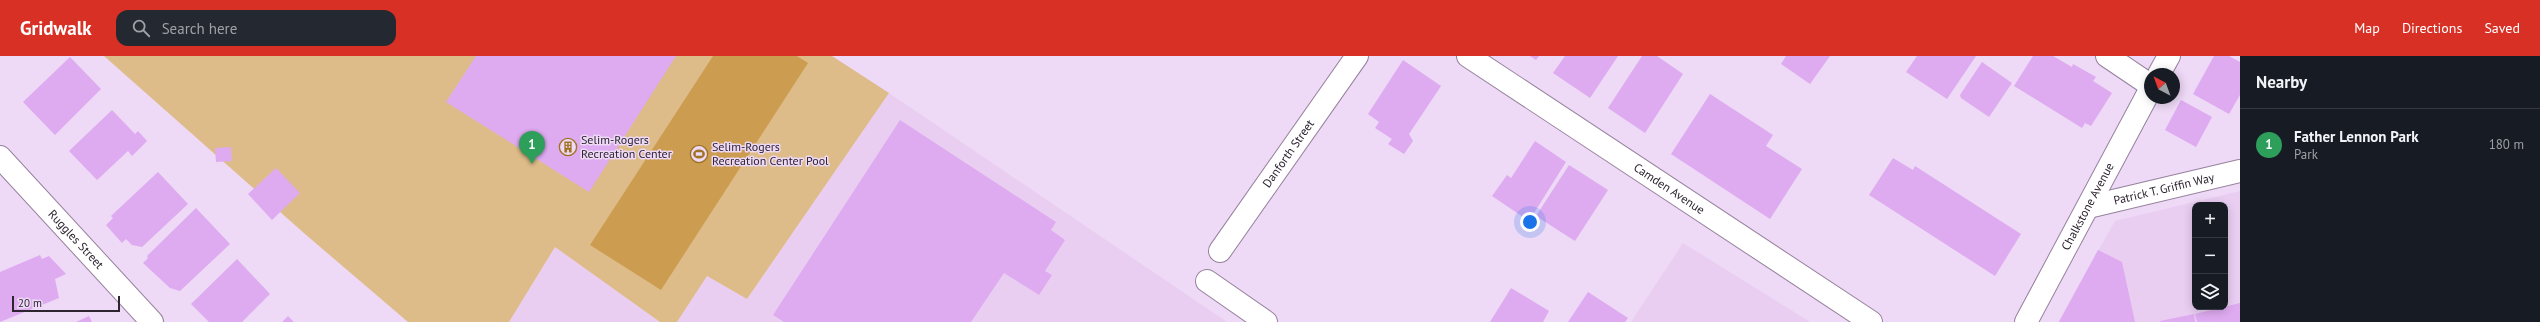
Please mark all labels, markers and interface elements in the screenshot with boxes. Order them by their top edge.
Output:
search box [116,10,396,46]
text: Gridwalk [20,16,92,40]
icon: search [130,17,152,39]
text: Search here [162,19,237,38]
text: Map [2354,19,2380,37]
text: Directions [2402,19,2462,37]
text: Saved [2484,19,2520,37]
north arrow [2144,68,2180,104]
text: Nearby [2256,71,2307,93]
street label: Danforth Street [1259,116,1317,190]
text: Father Lennon Park [2294,127,2419,146]
pin: 1 [519,131,545,164]
place label: Selim-Rogers Recreation Center [581,132,672,161]
text: 1 [2265,136,2273,153]
text: 180 m [2489,136,2524,153]
building icon: Selim-Rogers Recreation Center [558,137,578,157]
place label: Selim-Rogers Recreation Center Pool [712,139,829,168]
sports icon: Selim-Rogers Recreation Center Pool [689,144,709,164]
text: Park [2294,146,2318,163]
street label: Camden Avenue [1631,160,1708,217]
street label: Chalkstone Avenue [2058,160,2117,253]
street label: Patrick T. Griffin Way [2112,169,2216,208]
map controls [2192,202,2228,310]
button: + [2192,202,2228,238]
street label: Ruggles Street [45,206,107,272]
your location [1520,212,1540,232]
button: − [2192,238,2228,274]
button: layers [2192,274,2228,310]
scale bar [12,294,120,313]
text: 20 m [18,296,42,310]

